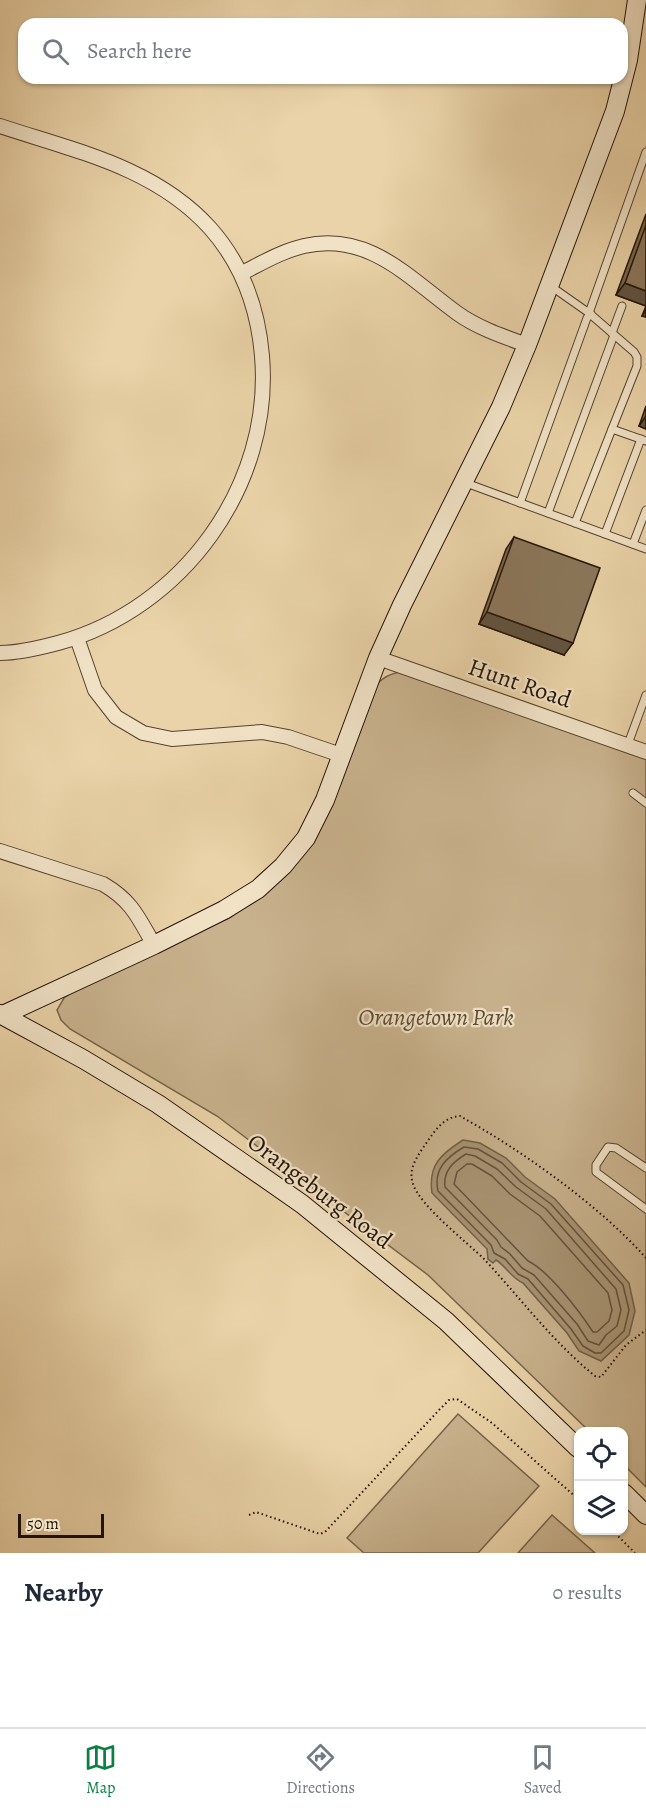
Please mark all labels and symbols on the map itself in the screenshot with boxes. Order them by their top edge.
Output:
street label: Hunt Road [464,650,576,716]
park label: Orangetown Park [358,1001,514,1033]
street label: Orangeburg Road [241,1126,399,1256]
scale bar [18,1511,104,1538]

